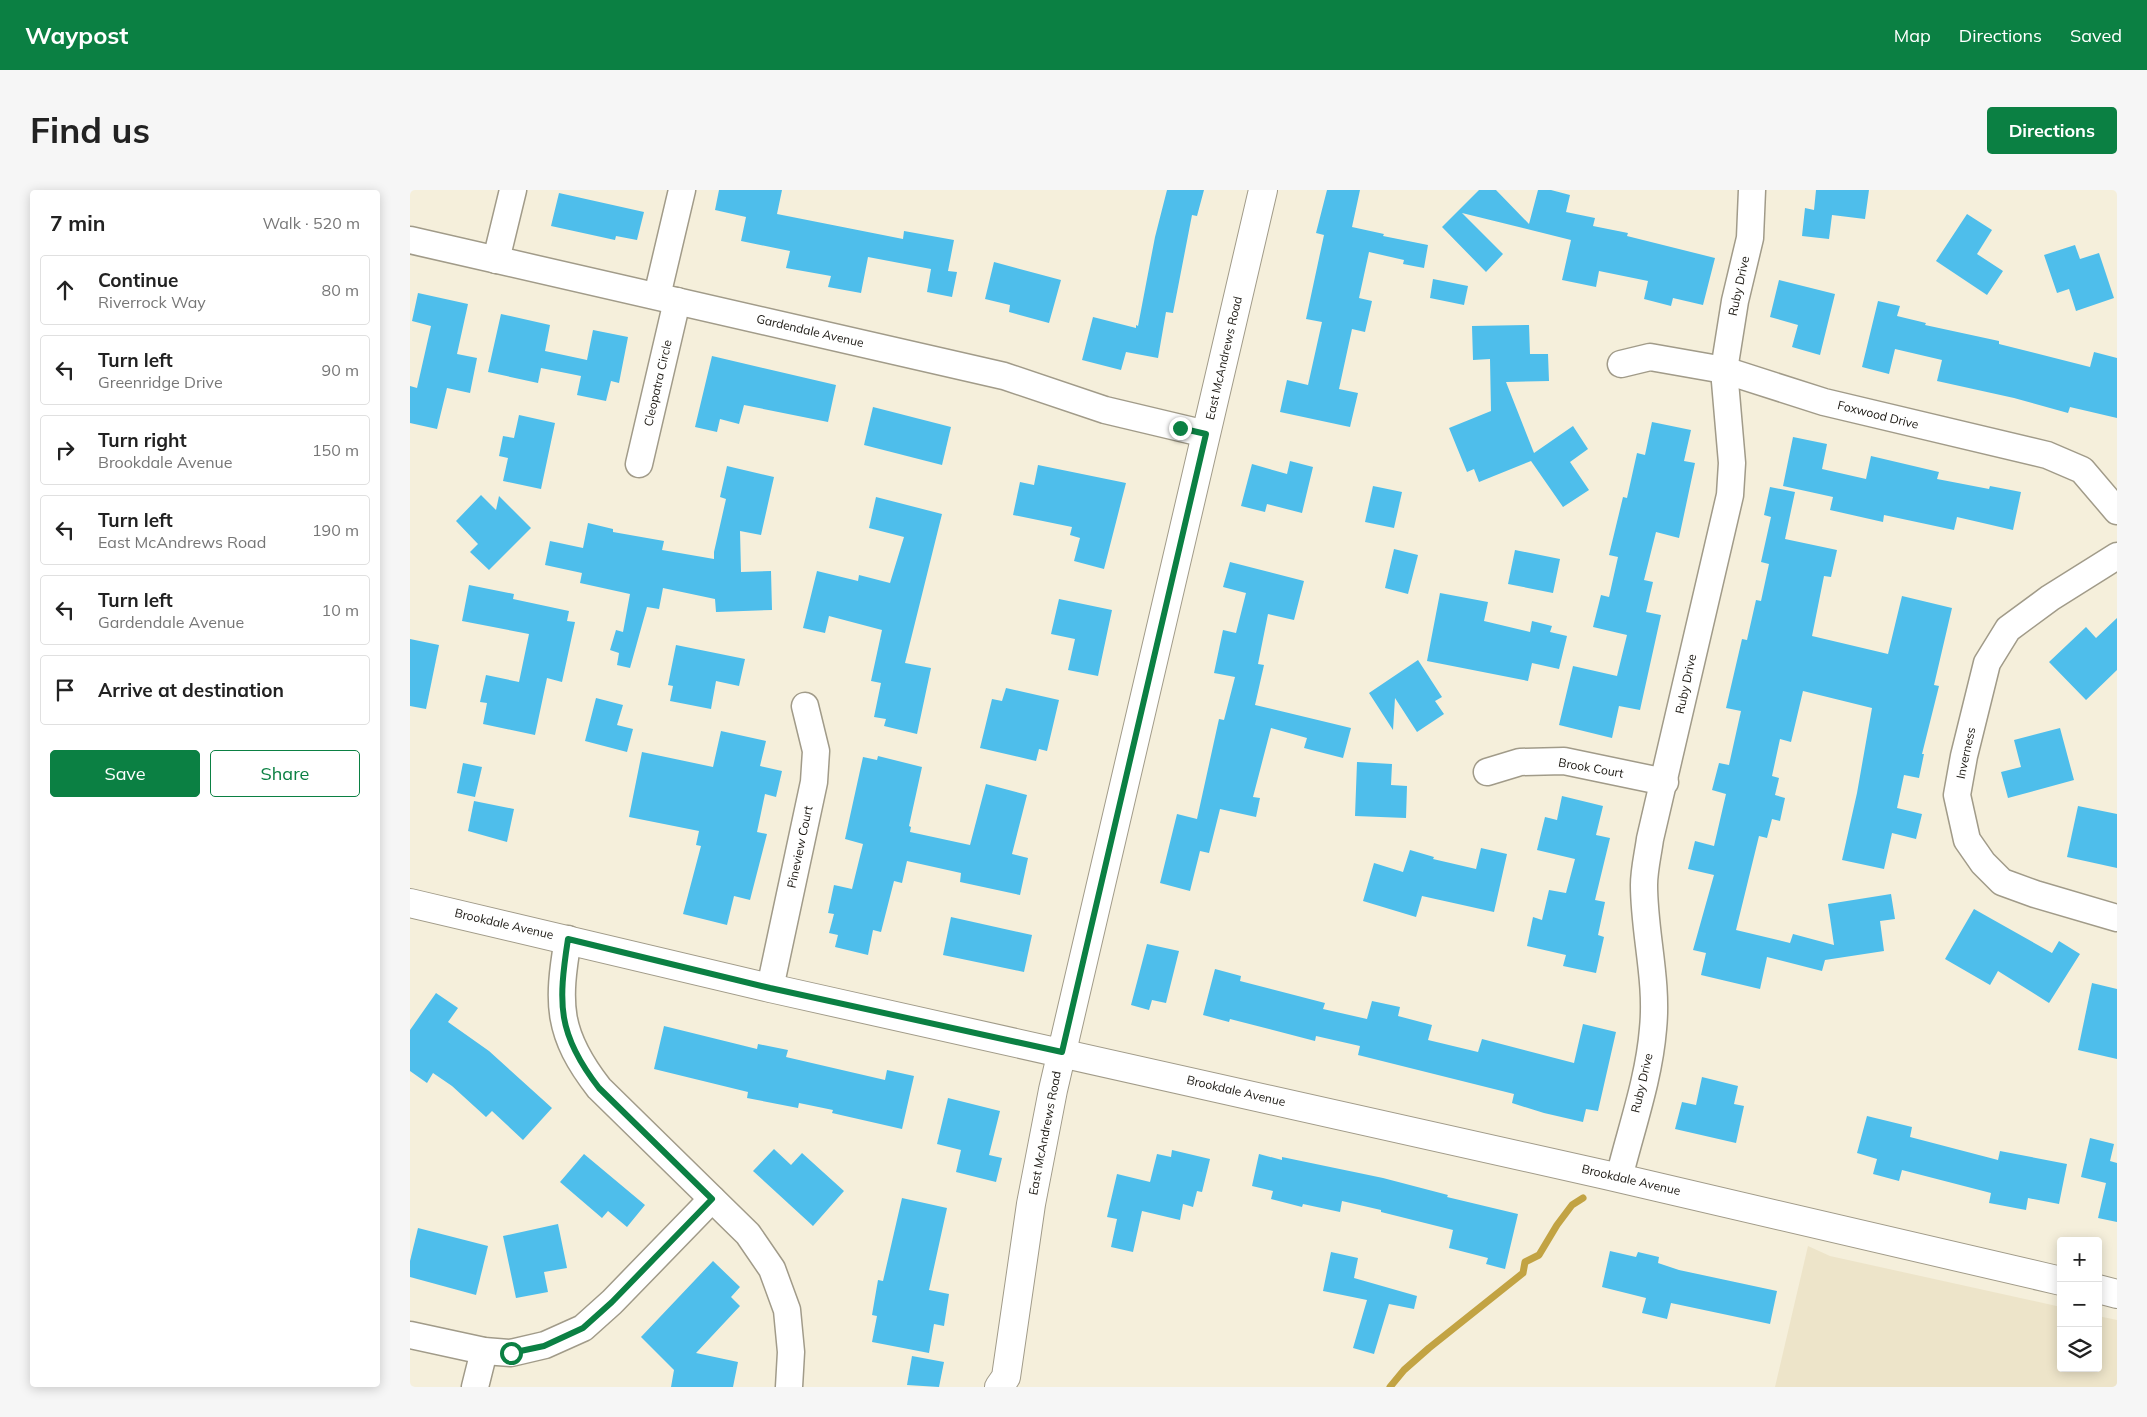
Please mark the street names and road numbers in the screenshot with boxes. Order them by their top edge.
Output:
street label: Ruby Drive [1725,255,1752,317]
street label: East McAndrews Road [1202,295,1245,421]
street label: Gardendale Avenue [755,311,865,350]
street label: Cleopatra Circle [640,338,675,428]
street label: Foxwood Drive [1836,397,1920,432]
street label: Ruby Drive [1672,653,1699,715]
street label: Inverness [1953,726,1978,780]
street label: Brook Court [1557,754,1625,781]
street label: Pineview Court [783,804,816,889]
street label: Brookdale Avenue [453,905,555,942]
street label: Ruby Drive [1627,1052,1656,1114]
street label: East McAndrews Road [1025,1070,1064,1196]
street label: Brookdale Avenue [1185,1072,1287,1109]
street label: Brookdale Avenue [1580,1161,1682,1198]

